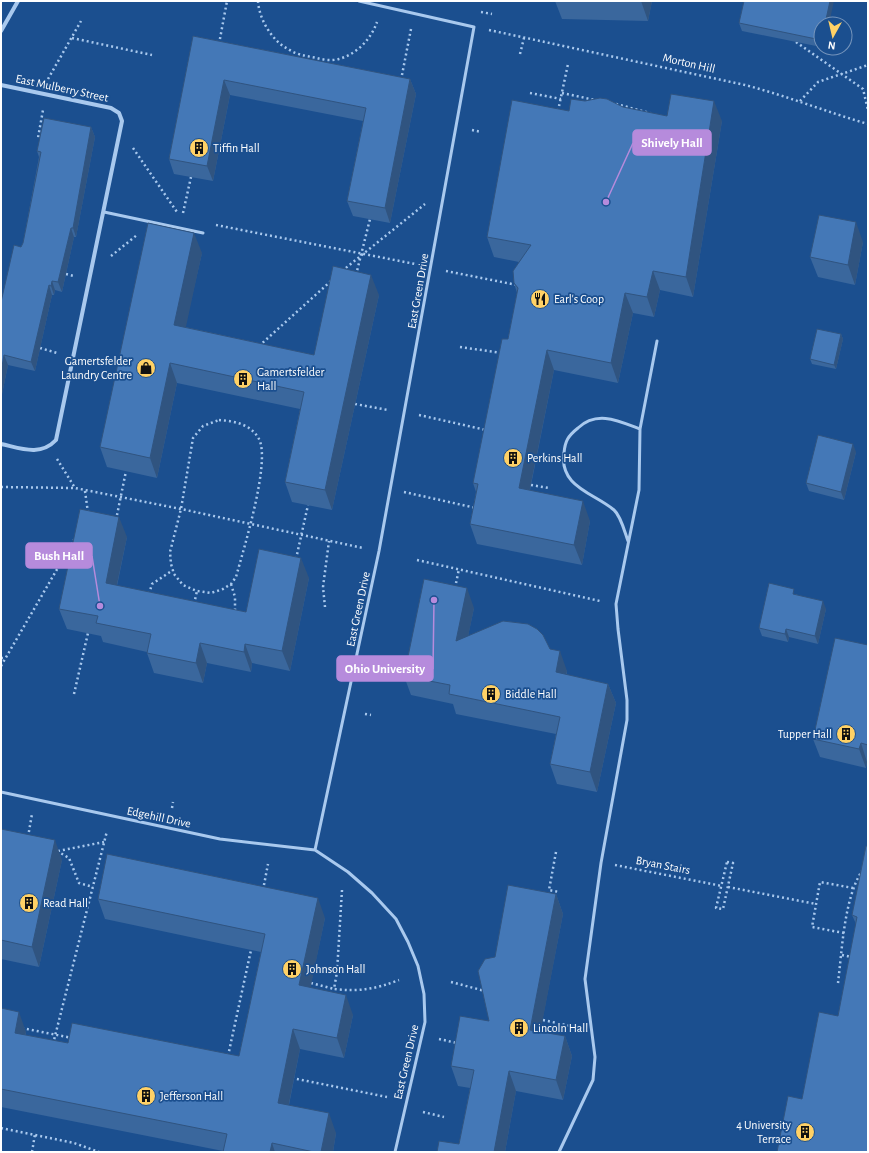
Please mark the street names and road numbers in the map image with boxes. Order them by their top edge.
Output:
street label: Morton Hill [662,51,716,75]
street label: East Mulberry Street [14,72,110,105]
street label: East Green Drive [405,252,431,330]
street label: East Green Drive [344,570,372,648]
street label: Edgehill Drive [126,804,192,830]
street label: Bryan Stairs [635,854,691,877]
street label: East Green Drive [392,1023,420,1101]

